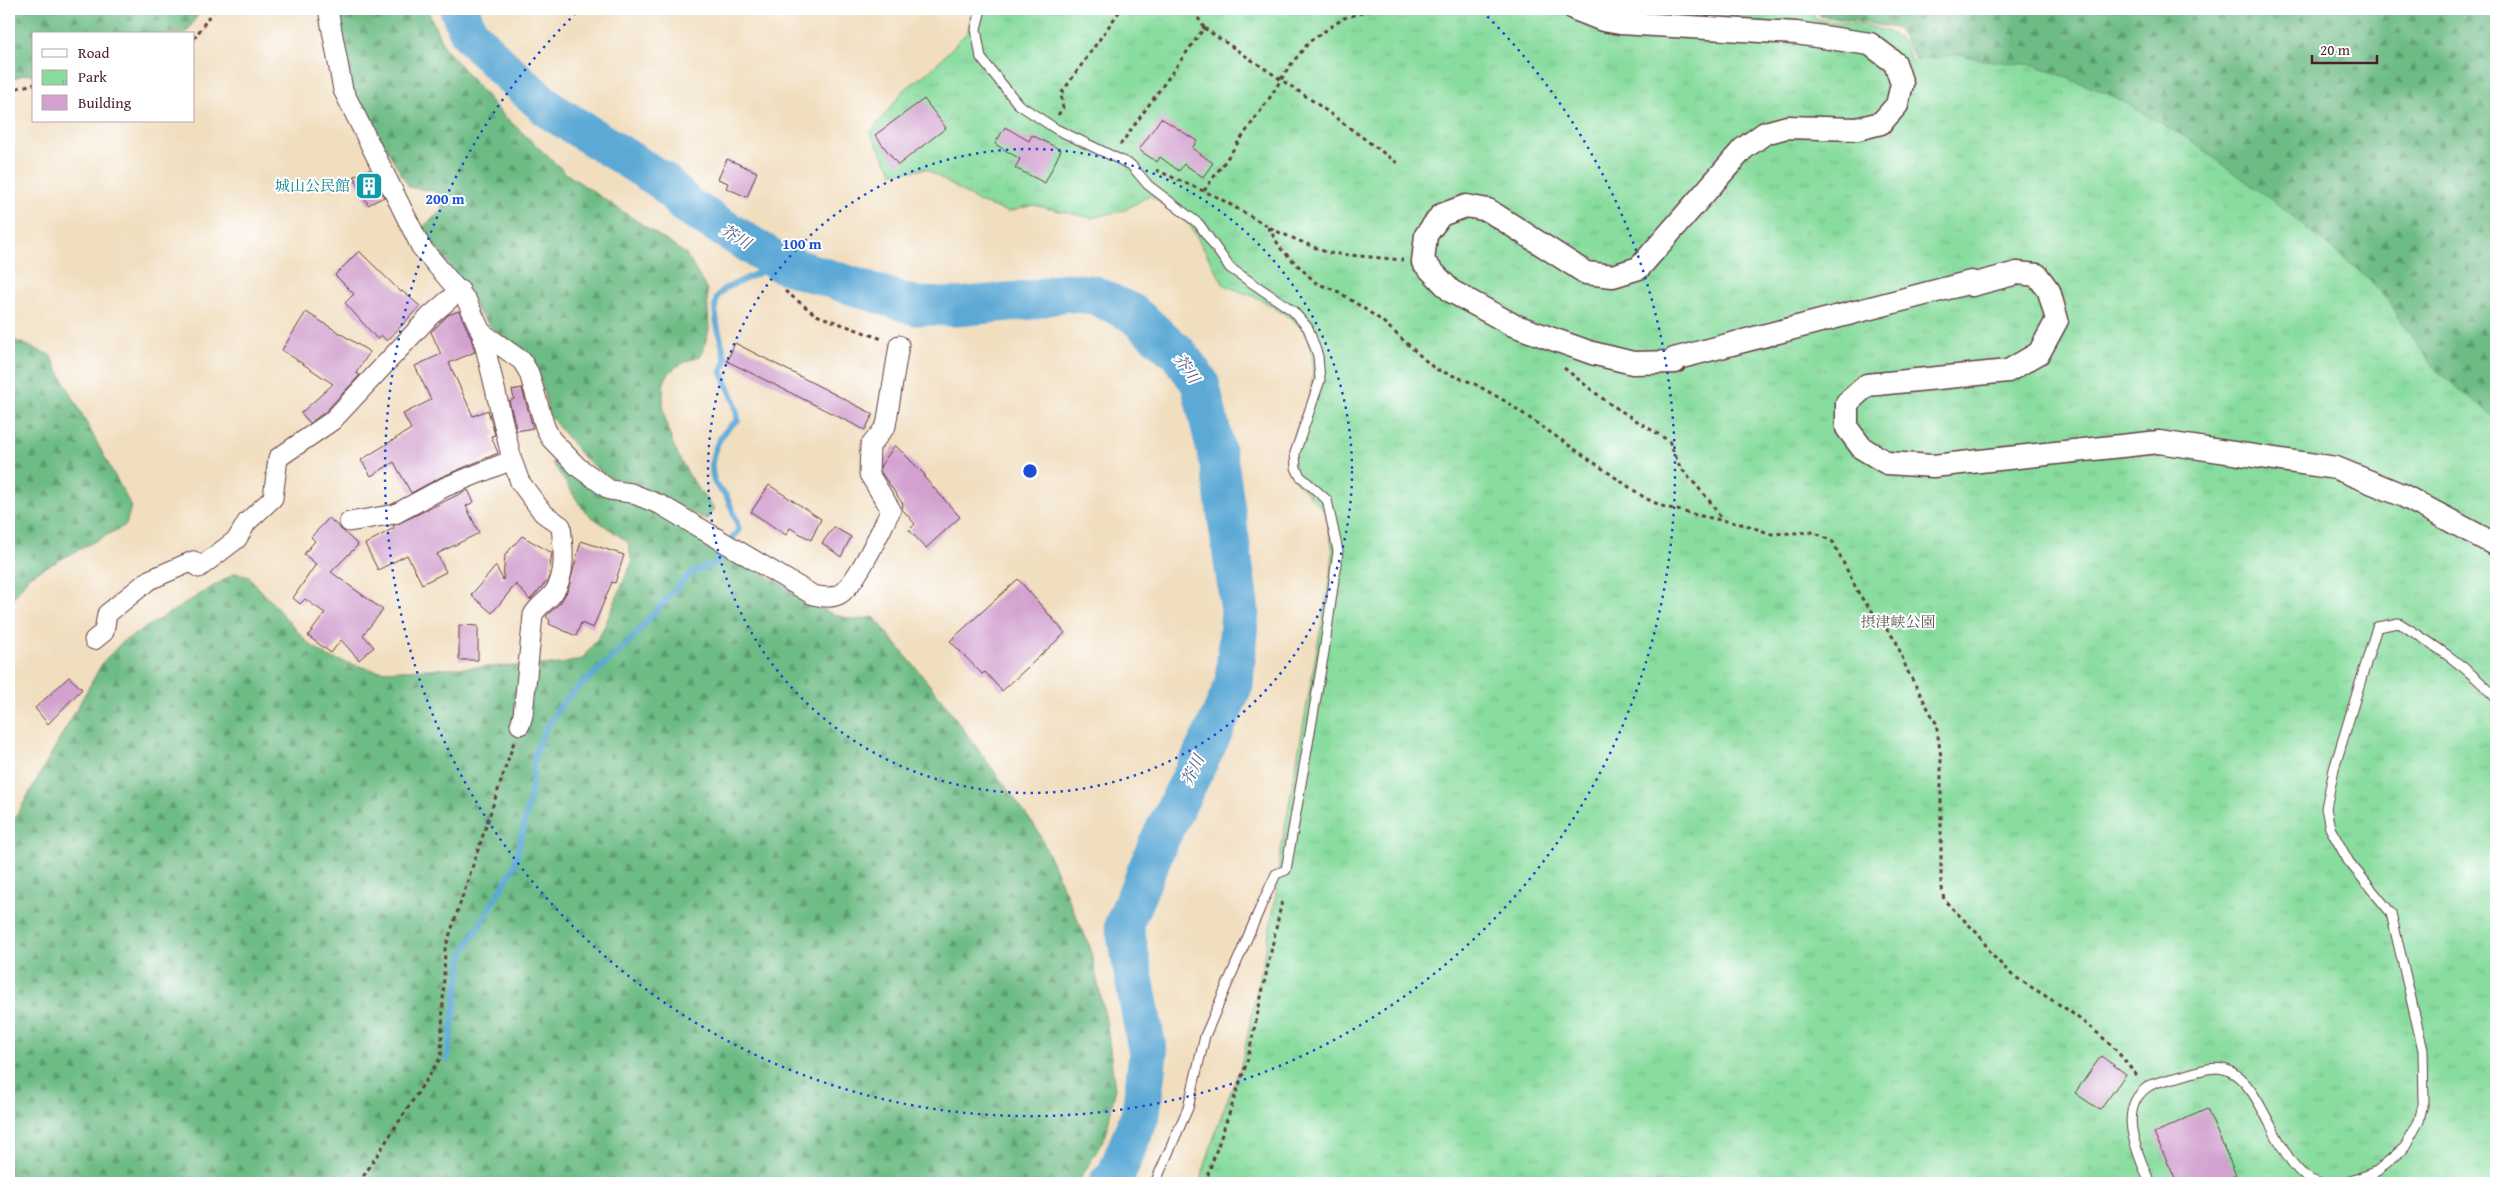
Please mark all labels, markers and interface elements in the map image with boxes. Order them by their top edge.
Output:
legend [32,32,195,122]
scale bar [2312,32,2378,64]
text: 20 m [2320,39,2351,60]
text: Road [78,42,109,63]
text: Park [78,66,107,87]
text: Building [78,92,132,113]
building icon: 城山公民館 [354,171,384,201]
place label: 城山公民館 [275,175,350,196]
text: 200 m [425,188,465,209]
water label: 芥川 [716,217,758,256]
text: 100 m [782,233,822,254]
water label: 芥川 [1168,348,1207,390]
centre of rings [1021,462,1039,480]
park label: 摂津峡公園 [1860,611,1936,632]
water label: 芥川 [1174,749,1211,790]

